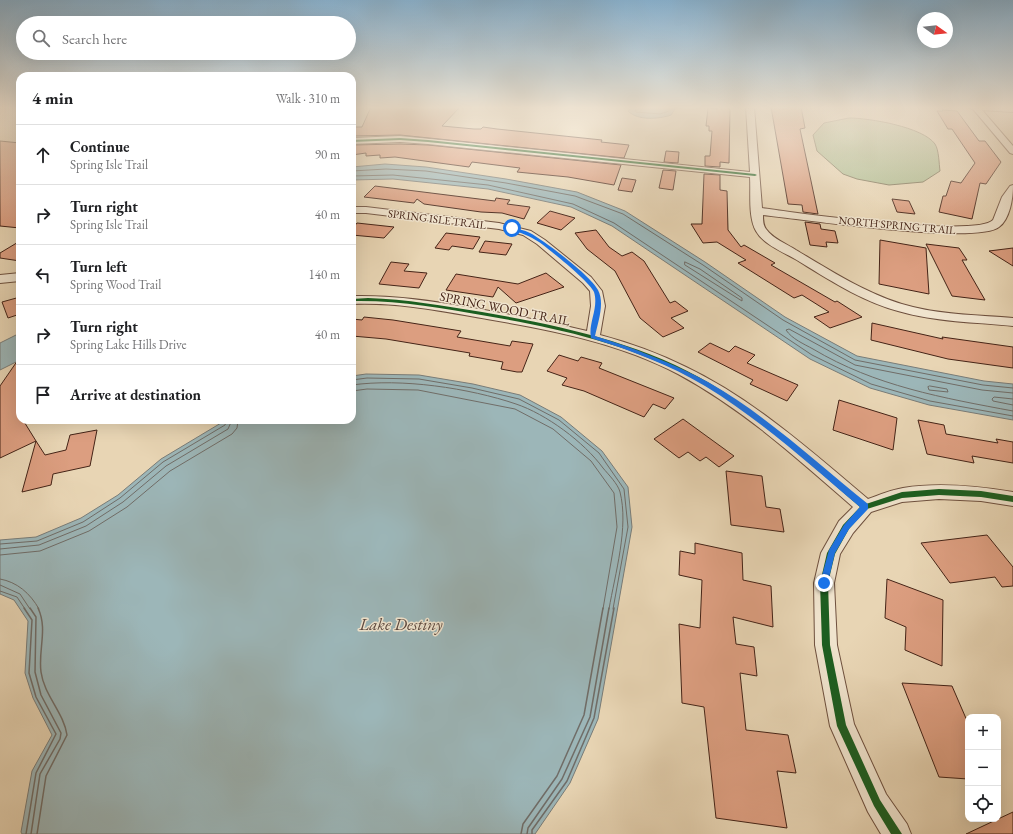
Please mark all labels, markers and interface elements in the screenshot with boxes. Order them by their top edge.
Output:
north arrow [917,12,953,48]
search box [16,16,356,60]
icon: search [30,27,52,49]
text: Search here [62,29,127,48]
text: 4 min [32,87,73,109]
text: Walk · 310 m [276,90,340,107]
text: Continue [70,137,130,156]
icon: ahead [32,144,54,166]
text: 90 m [315,146,340,163]
text: Spring Isle Trail [70,156,148,173]
text: Turn right [70,197,138,216]
icon: right [32,204,54,226]
text: 40 m [315,206,340,223]
street label: SPRING ISLE TRAIL [387,206,487,232]
street label: NORTH SPRING TRAIL [838,213,957,237]
text: Spring Isle Trail [70,216,148,233]
route start [503,219,521,237]
text: Turn left [70,257,127,276]
icon: left [32,264,54,286]
text: 140 m [309,266,340,283]
text: Spring Wood Trail [70,276,161,293]
street label: SPRING WOOD TRAIL [438,288,572,330]
text: Turn right [70,317,138,336]
icon: right [32,324,54,346]
text: 40 m [315,326,340,343]
text: Spring Lake Hills Drive [70,336,187,353]
icon: arrive [32,384,54,406]
text: Arrive at destination [70,385,201,404]
route end [815,574,833,592]
water label: Lake Destiny [358,613,443,635]
map controls [965,714,1001,822]
button: + [965,714,1001,750]
button: − [965,750,1001,786]
button: locate [965,786,1001,822]

